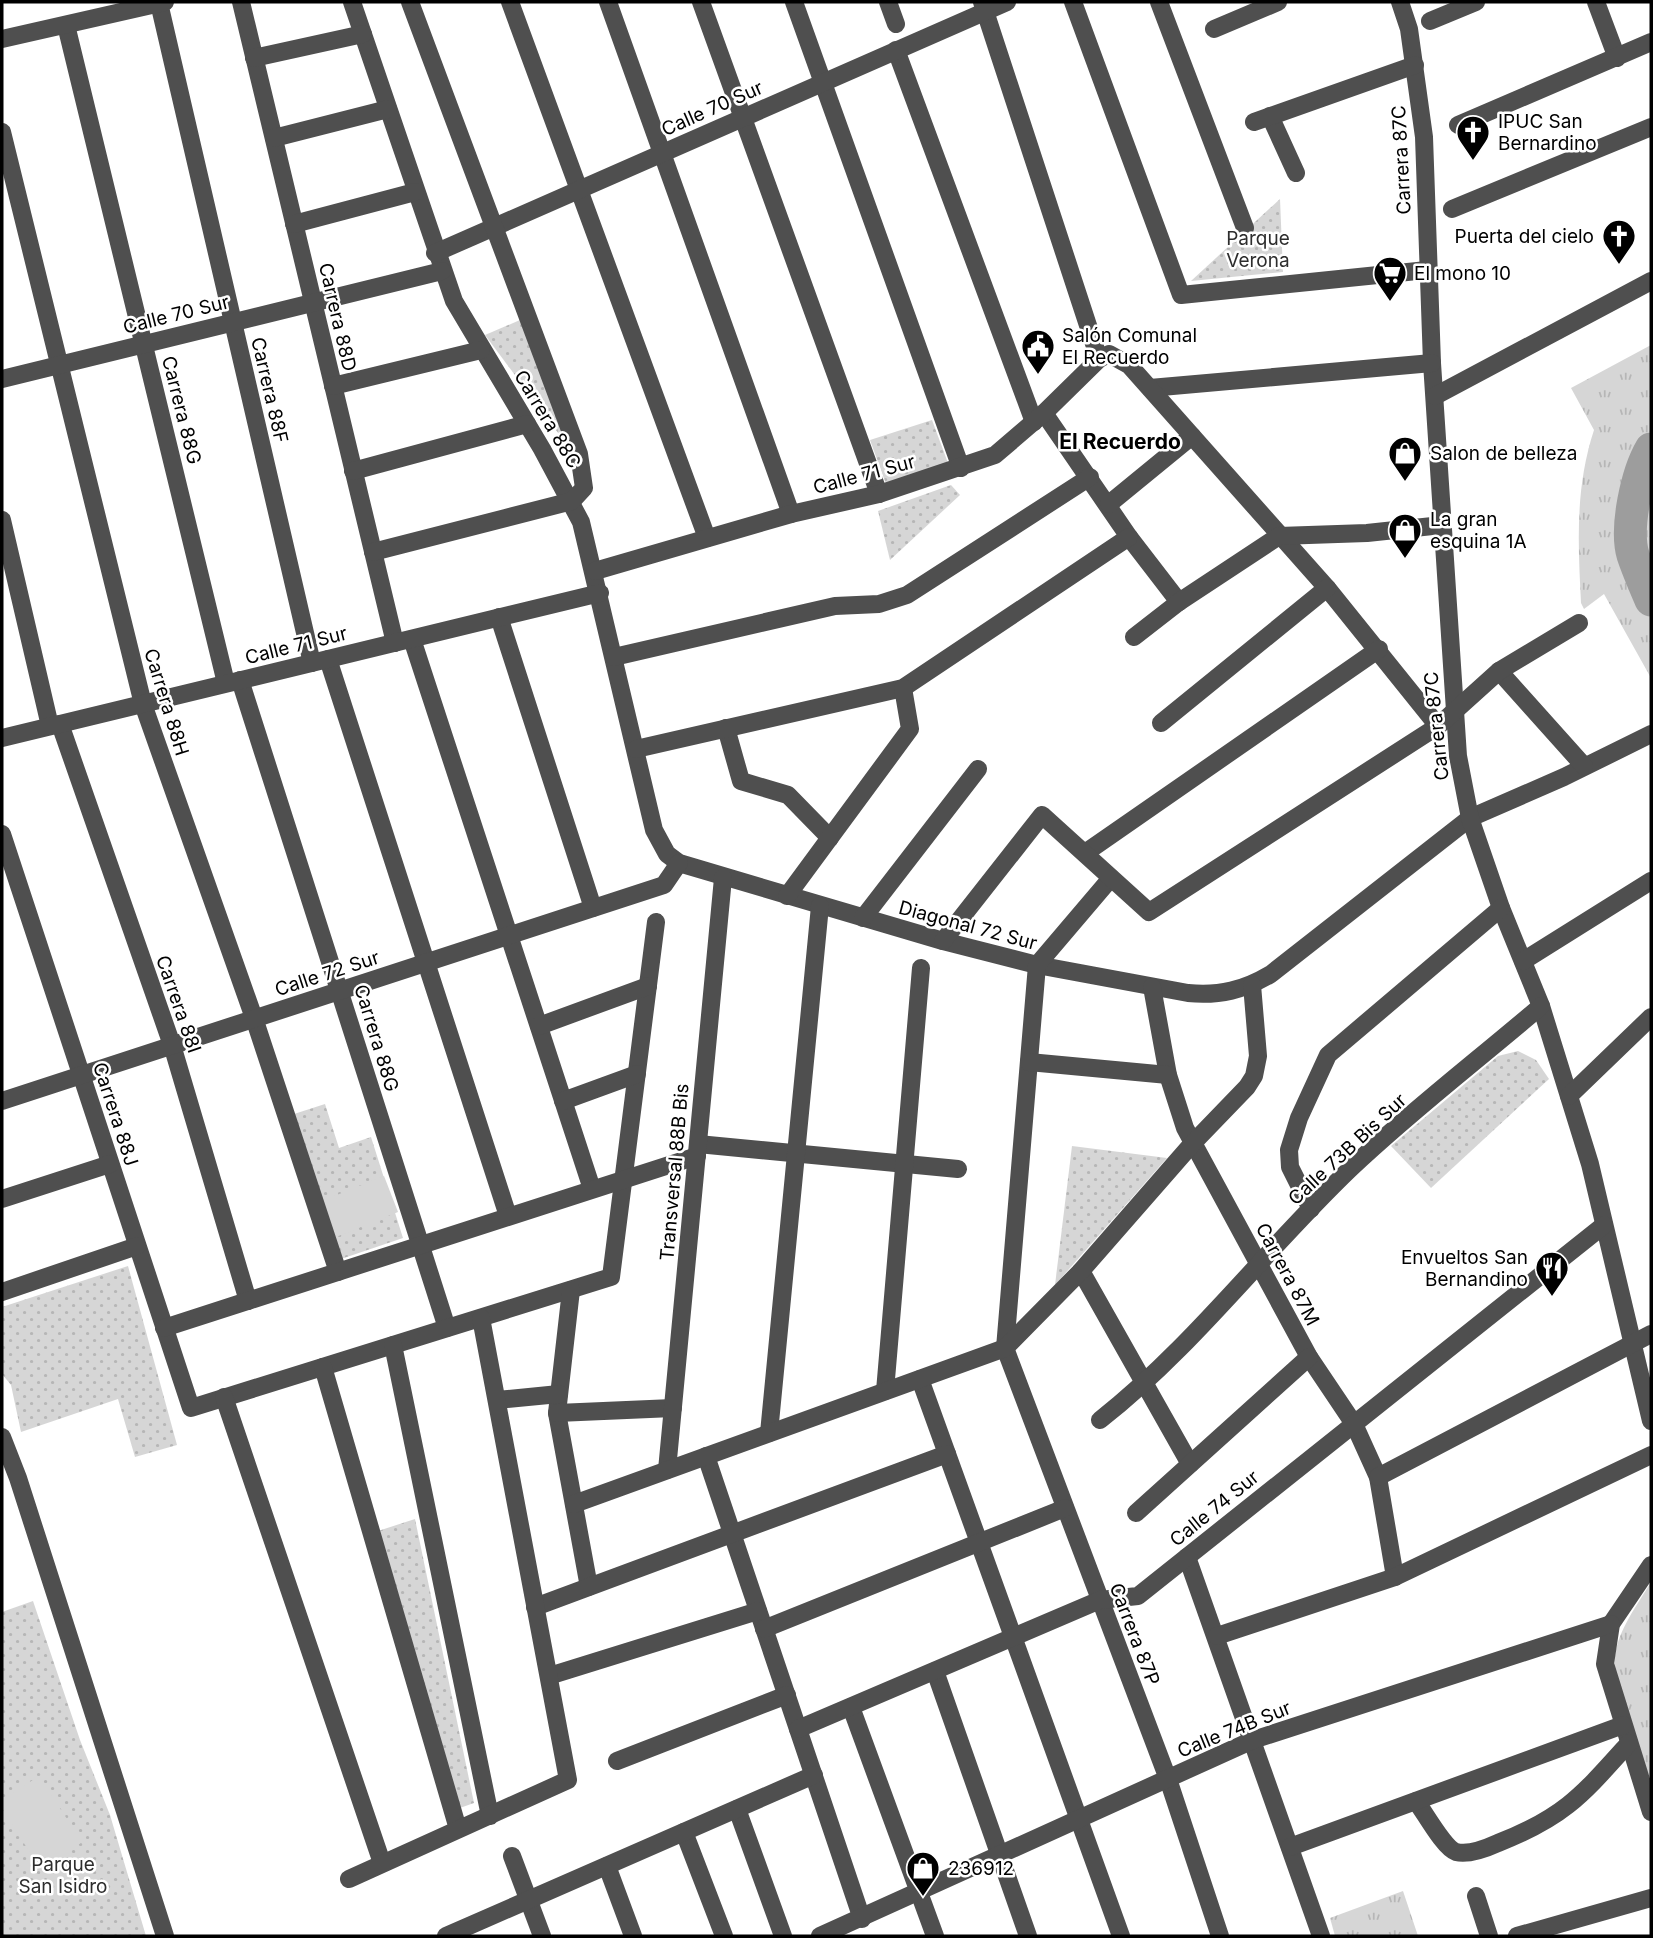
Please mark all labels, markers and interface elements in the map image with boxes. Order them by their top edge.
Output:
street label: Calle 70 Sur [658,76,766,141]
street label: Carrera 87C [1387,105,1416,215]
place label: IPUC San Bernardino [1498,110,1597,155]
church icon: IPUC San Bernardino [1454,113,1492,162]
church icon: Puerta del cielo [1600,217,1638,266]
place label: Puerta del cielo [1455,225,1594,248]
park label: Parque Verona [1226,227,1290,272]
supermarket icon: El mono 10 [1371,254,1409,303]
street label: Carrera 88D [314,261,361,373]
place label: El mono 10 [1414,262,1511,285]
street label: Calle 70 Sur [121,290,232,339]
place label: Salón Comunal El Recuerdo [1062,324,1197,369]
public building icon: Salón Comunal El Recuerdo [1019,327,1057,376]
street label: Carrera 88F [246,335,293,445]
street label: Carrera 88G [157,354,206,467]
street label: Carrera 88C [509,366,586,473]
district label: El Recuerdo [1059,429,1181,454]
shop icon: Salon de belleza [1386,434,1424,483]
place label: Salon de belleza [1430,442,1577,465]
street label: Calle 71 Sur [811,450,918,499]
place label: La gran esquina 1A [1430,508,1527,553]
shop icon: La gran esquina 1A [1386,511,1424,560]
street label: Calle 71 Sur [243,622,350,669]
street label: Carrera 88H [139,646,194,758]
street label: Carrera 87C [1419,670,1454,782]
street label: Diagonal 72 Sur [896,896,1039,955]
street label: Calle 72 Sur [272,946,382,1001]
street label: Carrera 88I [151,952,206,1056]
street label: Carrera 88G [349,982,404,1094]
street label: Carrera 88J [88,1060,143,1169]
street label: Transversal 88B Bis [655,1082,694,1262]
street label: Calle 73B Bis Sur [1284,1089,1411,1210]
street label: Carrera 87M [1251,1219,1324,1329]
place label: Envueltos San Bernandino [1401,1246,1528,1291]
restaurant icon: Envueltos San Bernandino [1533,1249,1571,1298]
street label: Calle 74 Sur [1165,1465,1264,1551]
street label: Carrera 87P [1104,1580,1165,1689]
street label: Calle 74B Sur [1174,1696,1294,1763]
shop icon: 236912 [904,1849,942,1898]
park label: Parque San Isidro [18,1853,108,1898]
place label: 236912 [948,1857,1014,1880]

